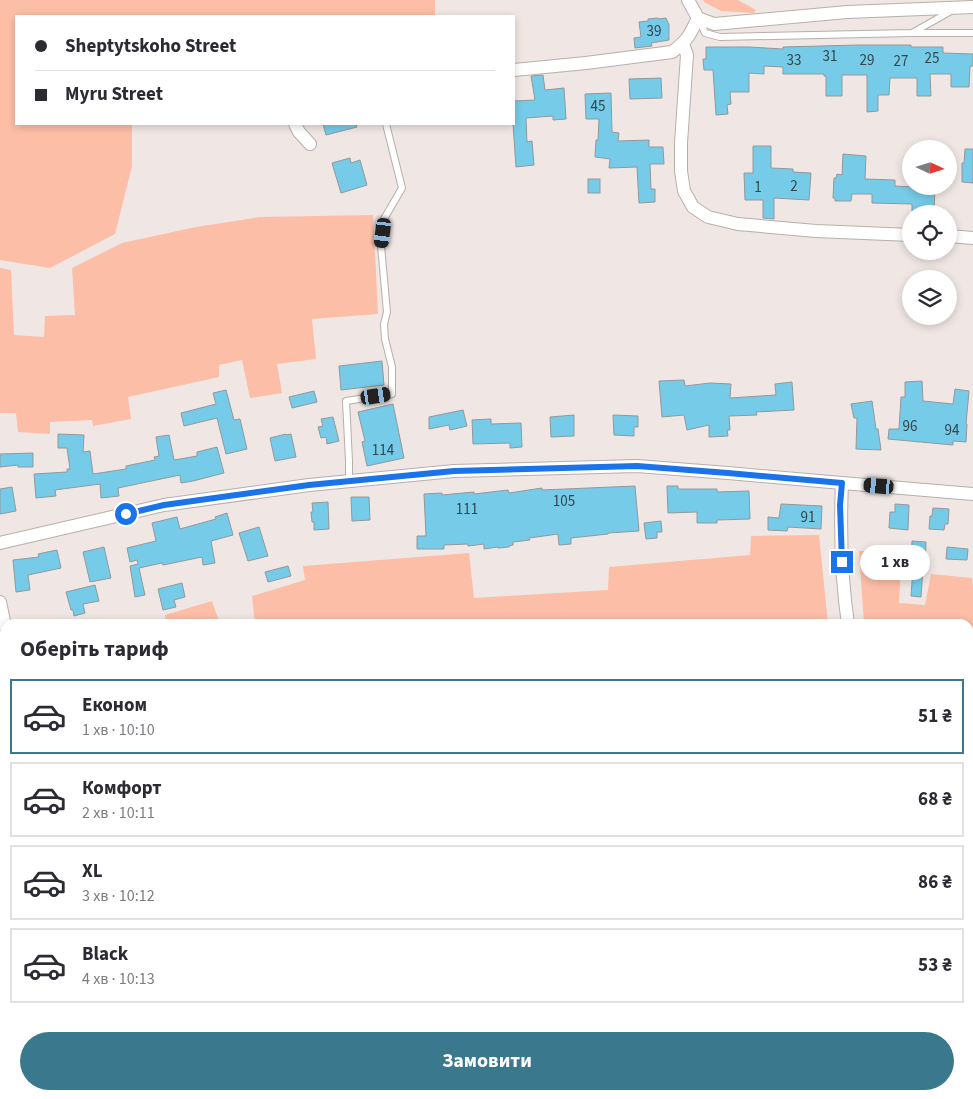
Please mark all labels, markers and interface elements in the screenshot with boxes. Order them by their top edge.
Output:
house number: 39 [647,21,661,42]
text: Sheptytskoho Street [65,33,236,60]
house number: 31 [823,46,837,67]
house number: 25 [925,48,939,69]
house number: 33 [787,50,801,71]
house number: 29 [860,50,874,71]
house number: 27 [894,51,908,72]
text: Myru Street [65,81,163,108]
house number: 45 [591,96,605,117]
north arrow [902,140,958,195]
map controls [902,140,957,325]
house number: 2 [790,176,798,197]
house number: 1 [754,177,762,198]
button: locate [902,205,957,260]
car [373,217,392,249]
button: layers [902,270,957,325]
car [360,386,391,406]
house number: 96 [903,416,917,437]
house number: 94 [945,420,960,441]
house number: 114 [372,440,395,461]
car [863,477,894,495]
house number: 105 [553,491,575,512]
house number: 111 [456,499,478,520]
route start [115,503,137,525]
house number: 91 [801,507,815,528]
callout: 1 хв [860,544,930,580]
route end [831,551,853,573]
text: 1 хв [881,551,909,573]
text: Оберіть тариф [20,633,169,665]
text: Економ [82,692,147,719]
icon: car [22,694,67,739]
text: 51 ₴ [918,703,952,730]
text: 1 хв · 10:10 [82,719,155,741]
text: Комфорт [82,775,162,802]
icon: car [22,777,67,822]
text: 68 ₴ [918,786,952,813]
text: 2 хв · 10:11 [82,802,155,824]
text: XL [82,858,103,885]
icon: car [22,860,67,905]
text: 86 ₴ [918,869,952,896]
text: 3 хв · 10:12 [82,885,155,907]
text: Black [82,941,128,968]
icon: car [22,943,67,988]
text: 53 ₴ [918,952,952,979]
text: 4 хв · 10:13 [82,968,155,990]
button: Замовити [20,1032,954,1090]

